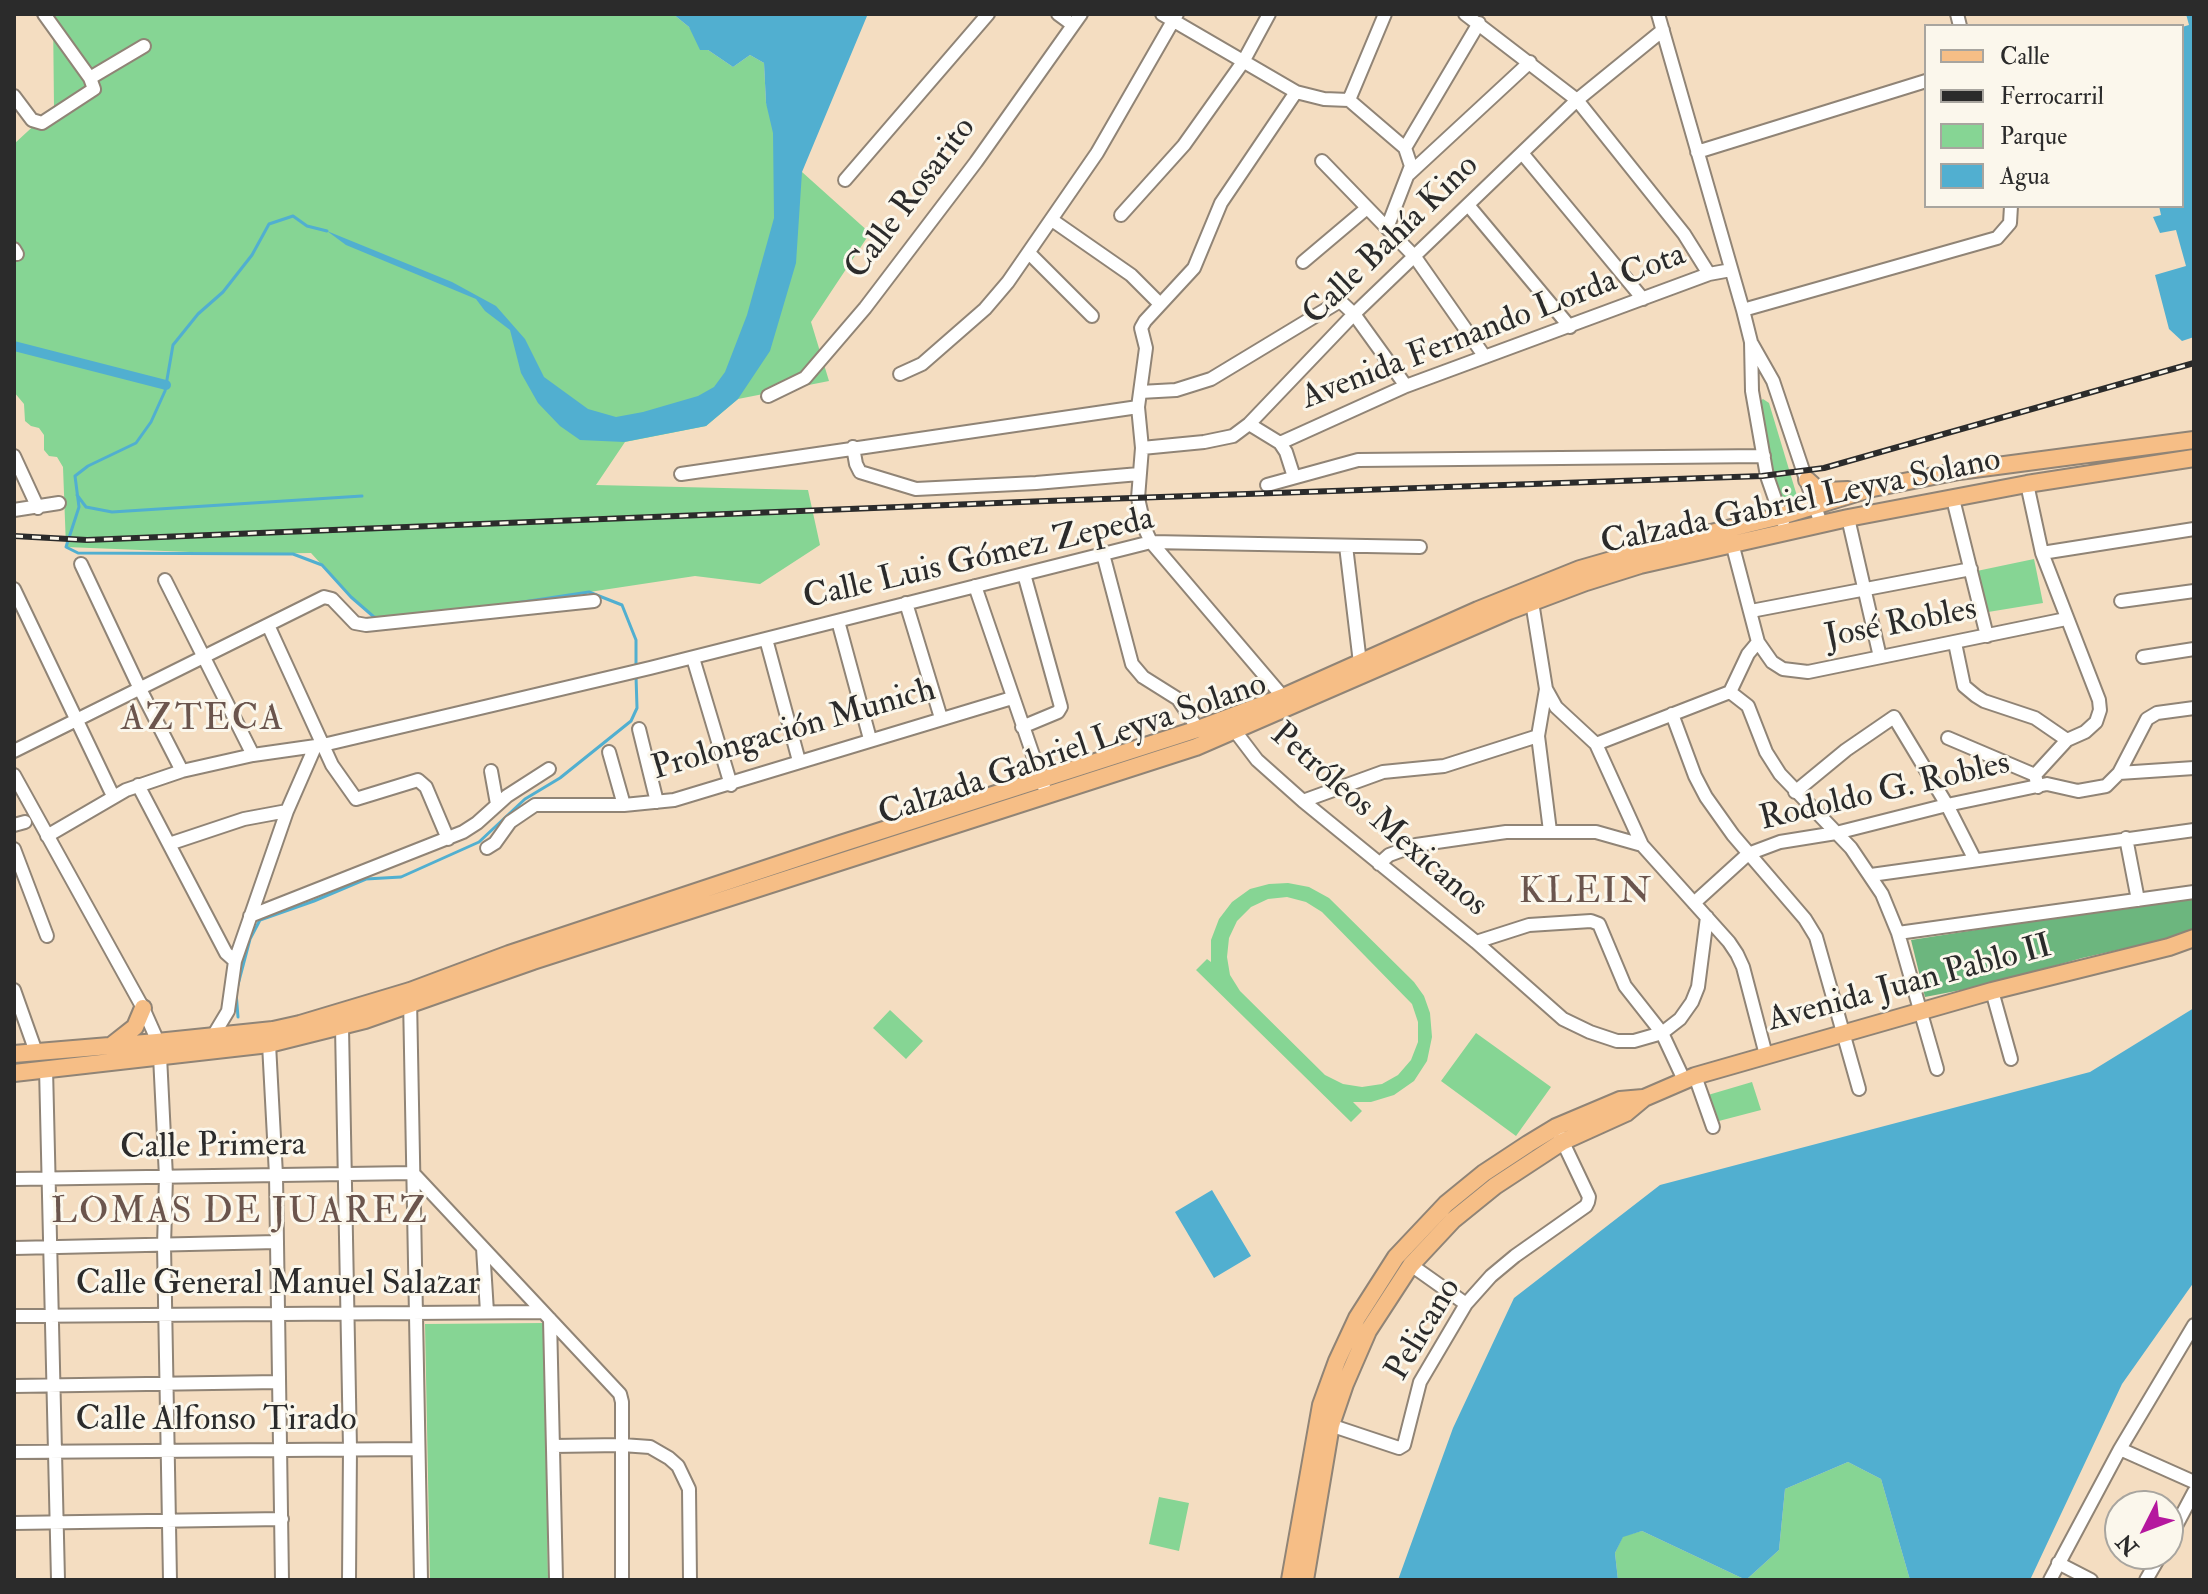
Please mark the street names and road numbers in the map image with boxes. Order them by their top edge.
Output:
street label: Calle Rosarito [838,110,986,288]
street label: Calle Bahía Kino [1296,147,1488,335]
street label: Avenida Fernando Lorda Cota [1296,236,1692,420]
street label: Calzada Gabriel Leyva Solano [1597,441,2005,565]
street label: Calle Luis Gómez Zepeda [800,500,1158,620]
street label: José Robles [1822,590,1980,660]
street label: Calzada Gabriel Leyva Solano [874,665,1272,837]
street label: Prolongación Munich [648,671,940,791]
street label: Petróleos Mexicanos [1261,716,1495,926]
street label: Rodoldo G. Robles [1756,744,2014,842]
street label: Avenida Juan Pablo II [1764,928,2056,1042]
street label: Calle Primera [120,1126,306,1170]
street label: Calle General Manuel Salazar [76,1266,480,1306]
street label: Pelicano [1379,1271,1471,1389]
street label: Calle Alfonso Tirado [75,1402,357,1442]

